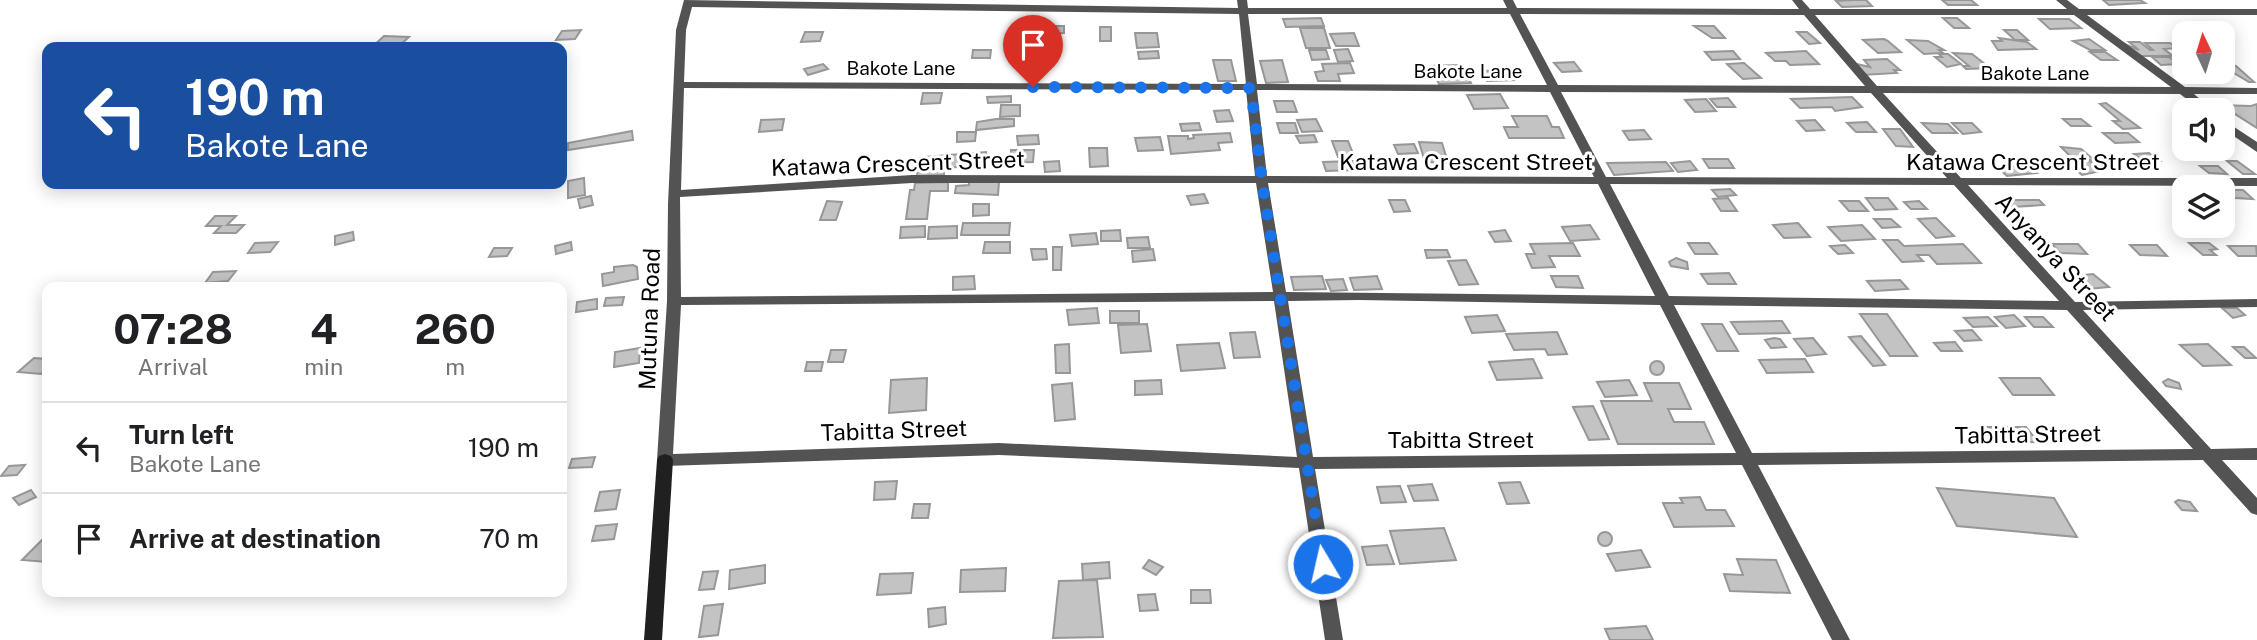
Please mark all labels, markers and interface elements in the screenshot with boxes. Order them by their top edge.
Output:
pin [1003,15,1063,87]
north arrow [2172,21,2235,84]
map controls [2172,21,2235,238]
icon: arrive [1014,26,1052,64]
street label: Bakote Lane [846,57,956,79]
street label: Bakote Lane [1413,60,1523,82]
street label: Bakote Lane [1980,62,2090,84]
text: 190 m [185,68,325,126]
icon: left [70,70,161,161]
button: sound [2172,98,2235,161]
text: Bakote Lane [185,127,369,164]
street label: Katawa Crescent Street [771,145,1025,181]
street label: Katawa Crescent Street [1339,148,1593,175]
street label: Katawa Crescent Street [1906,148,2160,175]
button: layers [2172,175,2235,238]
street label: Anyanya Street [1990,188,2122,326]
street label: Mutuna Road [633,248,665,390]
text: 07:28 [113,304,233,353]
text: 4 [310,304,337,353]
text: 260 [414,304,496,353]
text: Arrival [138,353,209,380]
text: min [304,353,343,380]
text: m [445,353,465,380]
street label: Tabitta Street [820,414,968,446]
text: Turn left [129,419,234,450]
street label: Tabitta Street [1954,419,2102,449]
street label: Tabitta Street [1388,426,1534,453]
icon: left [70,429,108,467]
text: 190 m [468,432,539,463]
text: Bakote Lane [129,450,261,477]
icon: arrive [70,520,108,558]
text: Arrive at destination [129,523,381,554]
text: 70 m [479,523,539,554]
position arrow [1286,527,1360,601]

